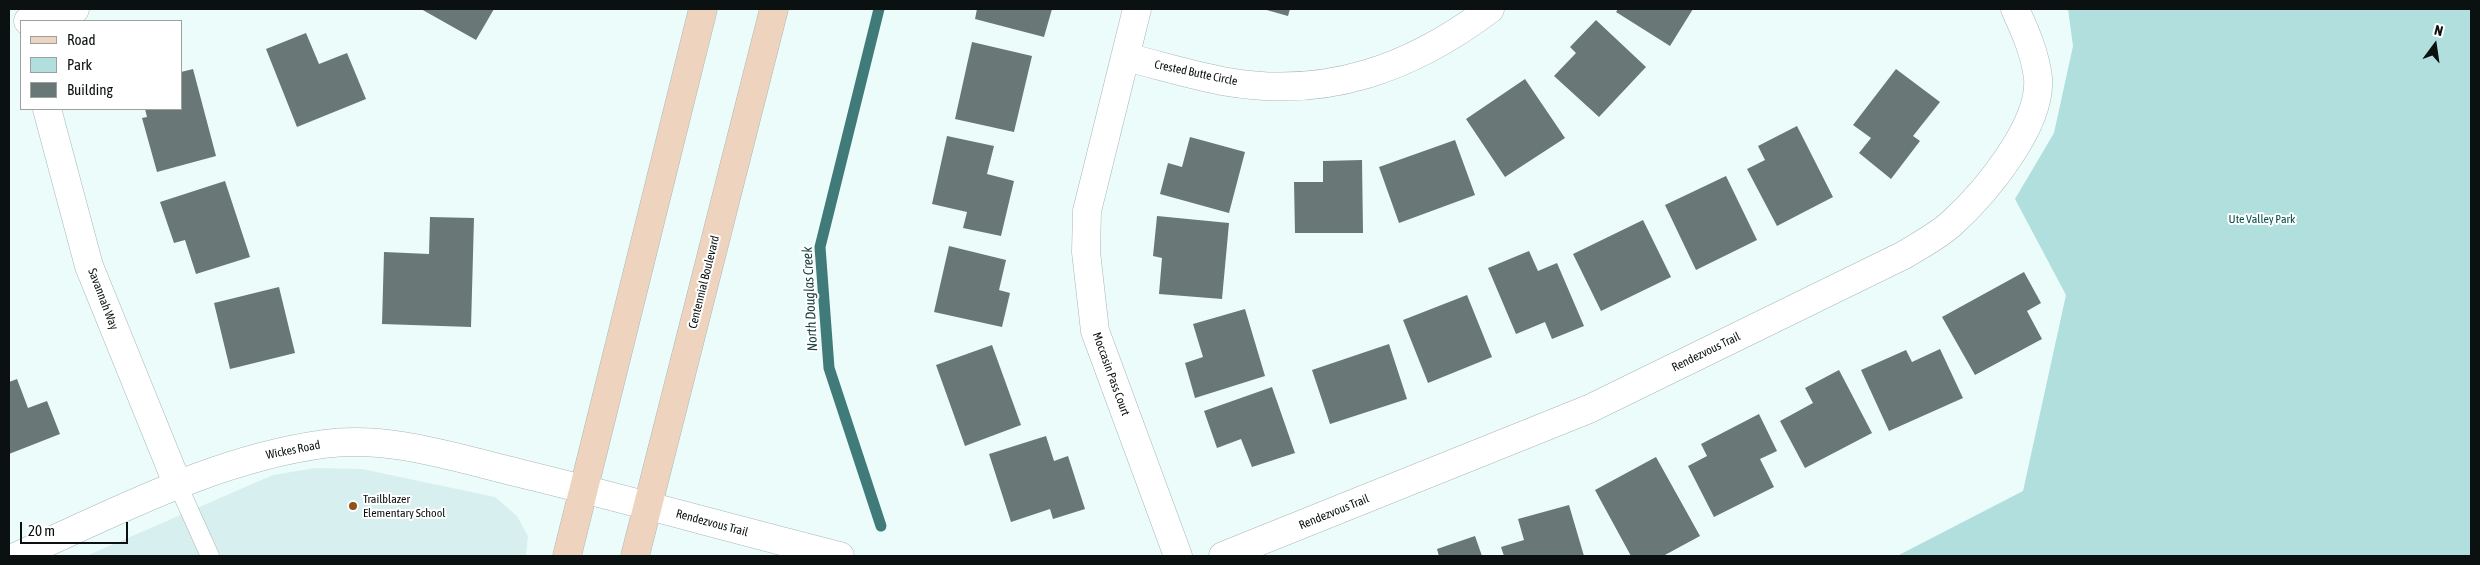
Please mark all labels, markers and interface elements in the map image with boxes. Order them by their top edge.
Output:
legend [20,20,182,110]
north arrow [2410,20,2460,70]
text: N [2433,22,2445,39]
text: Road [67,31,96,48]
text: Park [67,56,92,73]
street label: Crested Butte Circle [1153,57,1239,89]
text: Building [67,81,113,98]
park label: Ute Valley Park [2229,212,2295,226]
street label: Centennial Boulevard [685,234,723,330]
water label: North Douglas Creek [799,246,821,352]
street label: Savannah Way [85,266,121,332]
street label: Rendezvous Trail [1669,329,1743,375]
street label: Moccasin Pass Court [1089,330,1133,418]
street label: Wickes Road [265,438,321,462]
street label: Rendezvous Trail [1297,491,1371,533]
place label: Trailblazer Elementary School [363,492,445,520]
marker: Trailblazer Elementary School [347,500,359,512]
street label: Rendezvous Trail [674,506,750,540]
scale bar [22,512,130,544]
text: 20 m [28,522,55,539]

